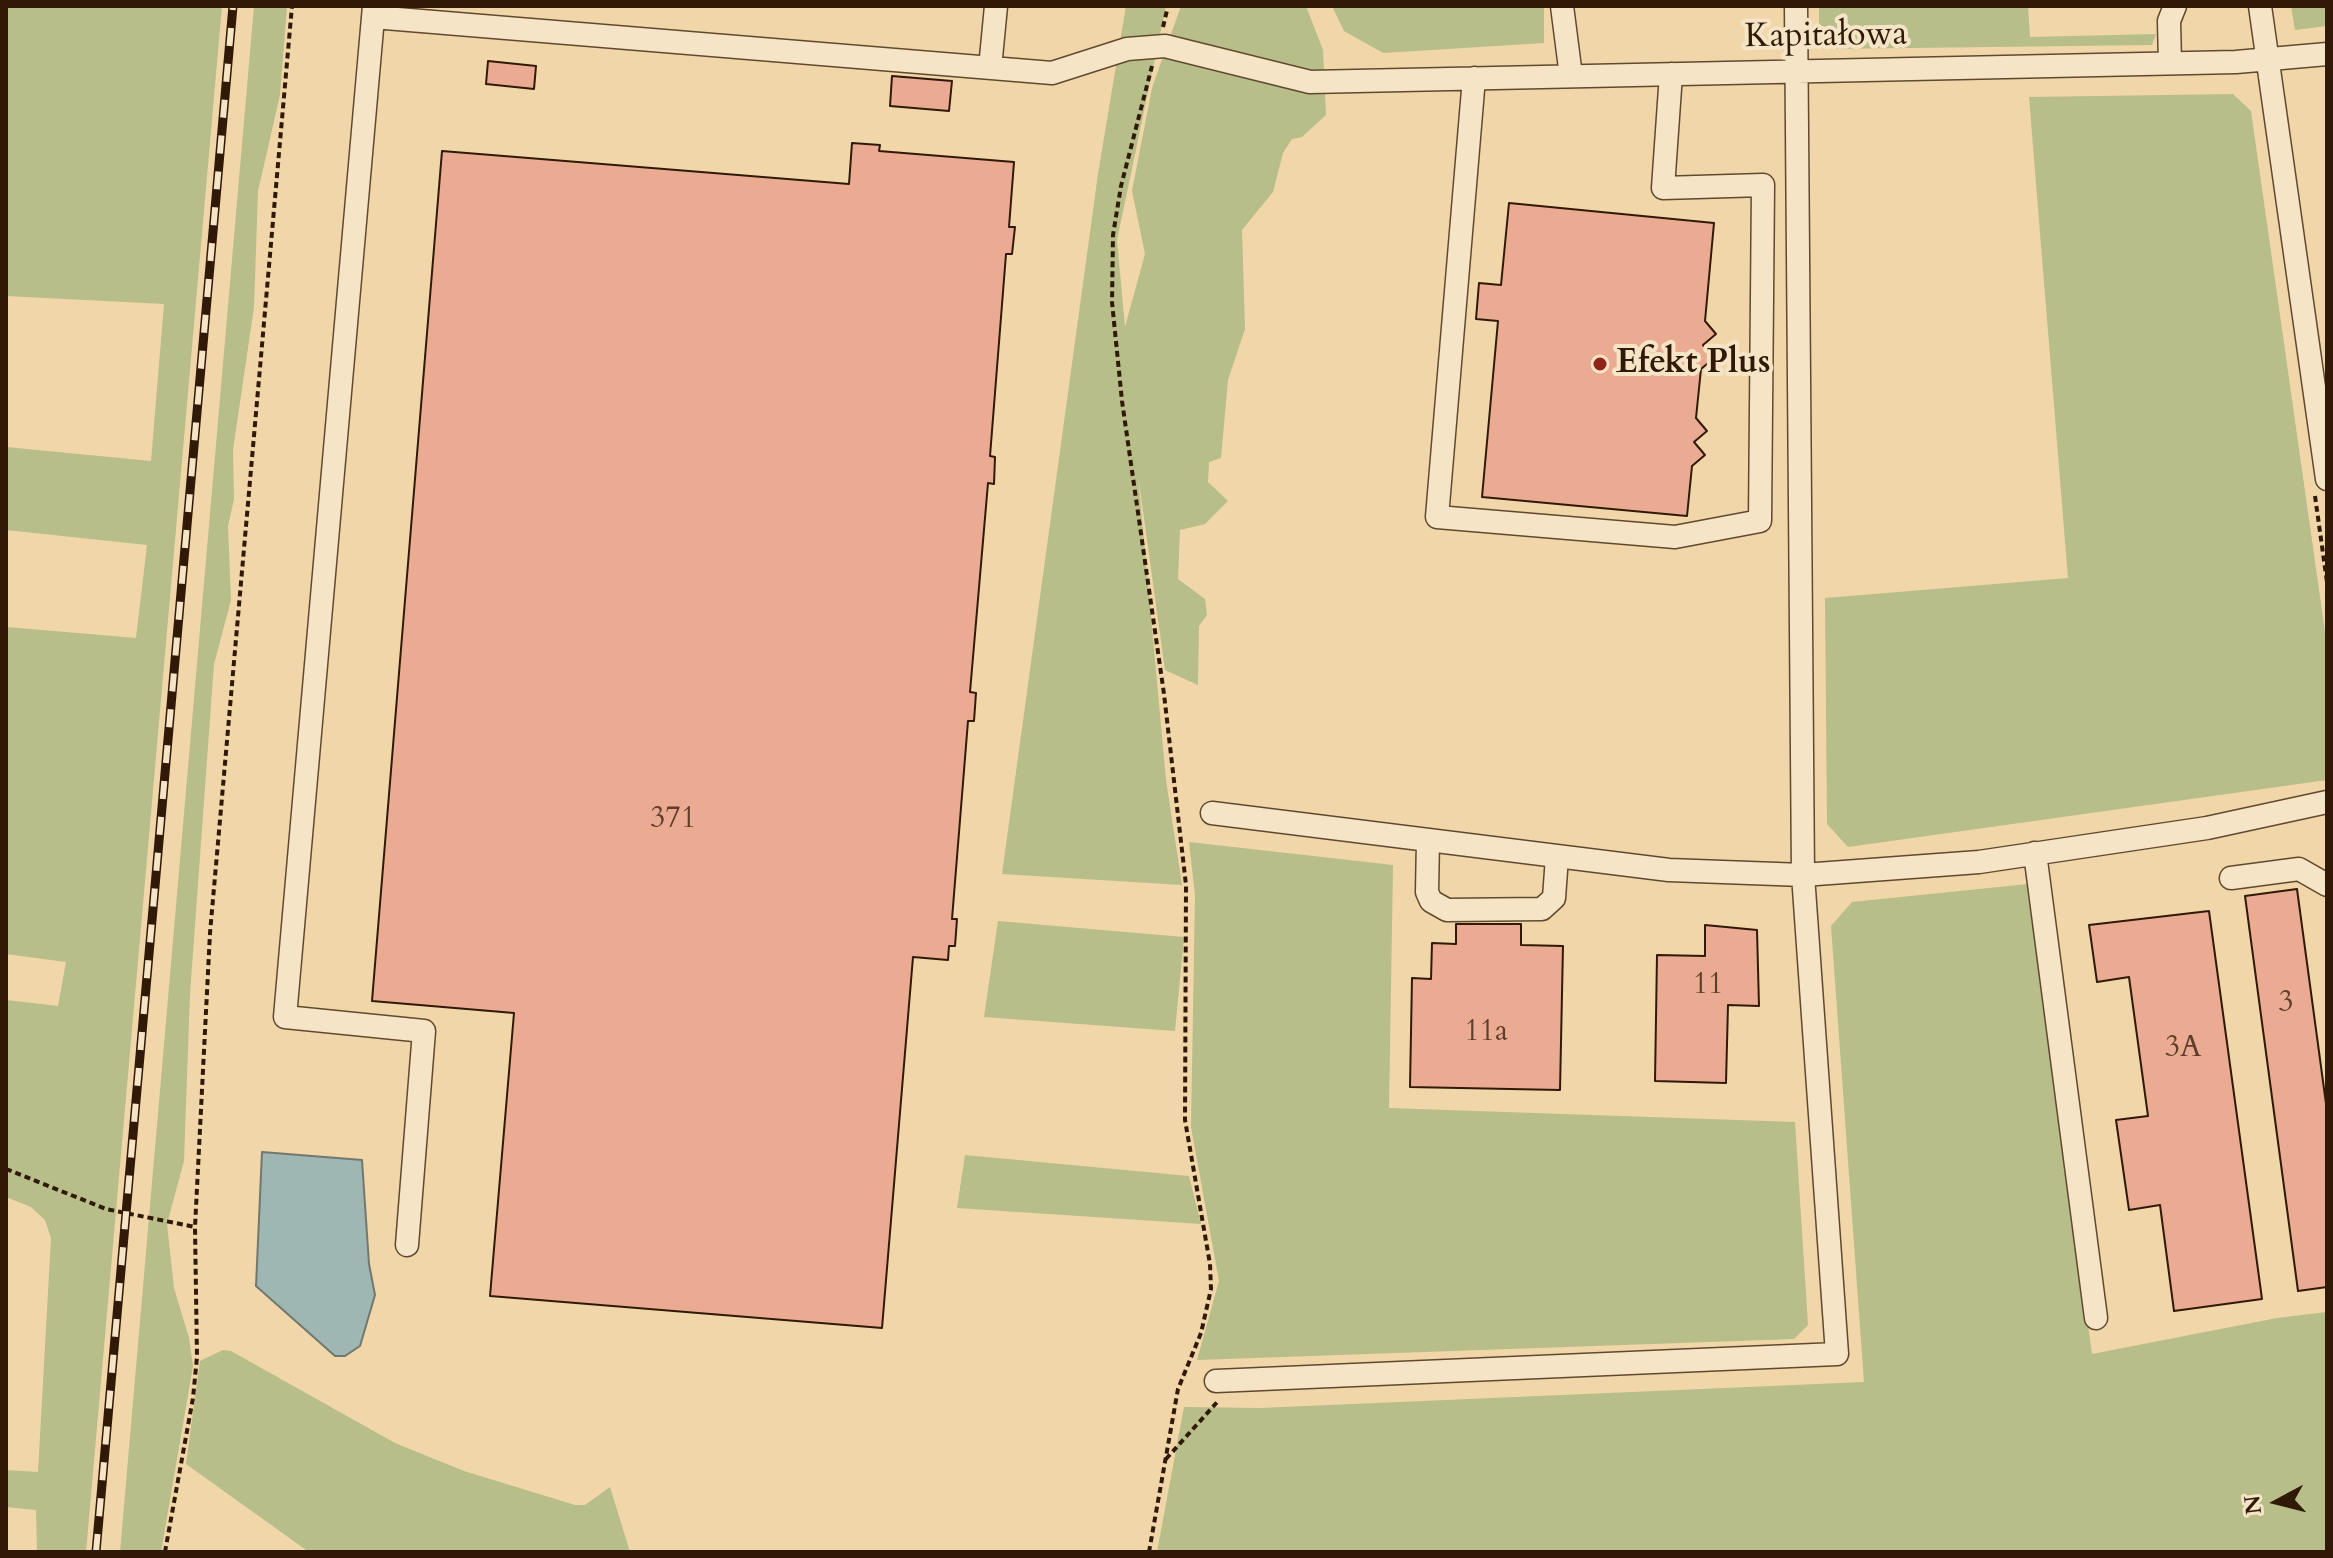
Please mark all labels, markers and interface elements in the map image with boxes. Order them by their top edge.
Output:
street label: Kapitałowa [1744,15,1908,59]
place label: Efekt Plus [1616,344,1771,384]
marker: Efekt Plus [1591,355,1609,373]
house number: 371 [650,802,696,838]
house number: 11 [1693,968,1723,1004]
house number: 3 [2278,986,2294,1022]
house number: 11a [1464,1015,1508,1051]
house number: 3A [2165,1031,2201,1067]
north arrow [2237,1462,2317,1542]
text: N [2237,1494,2269,1516]

